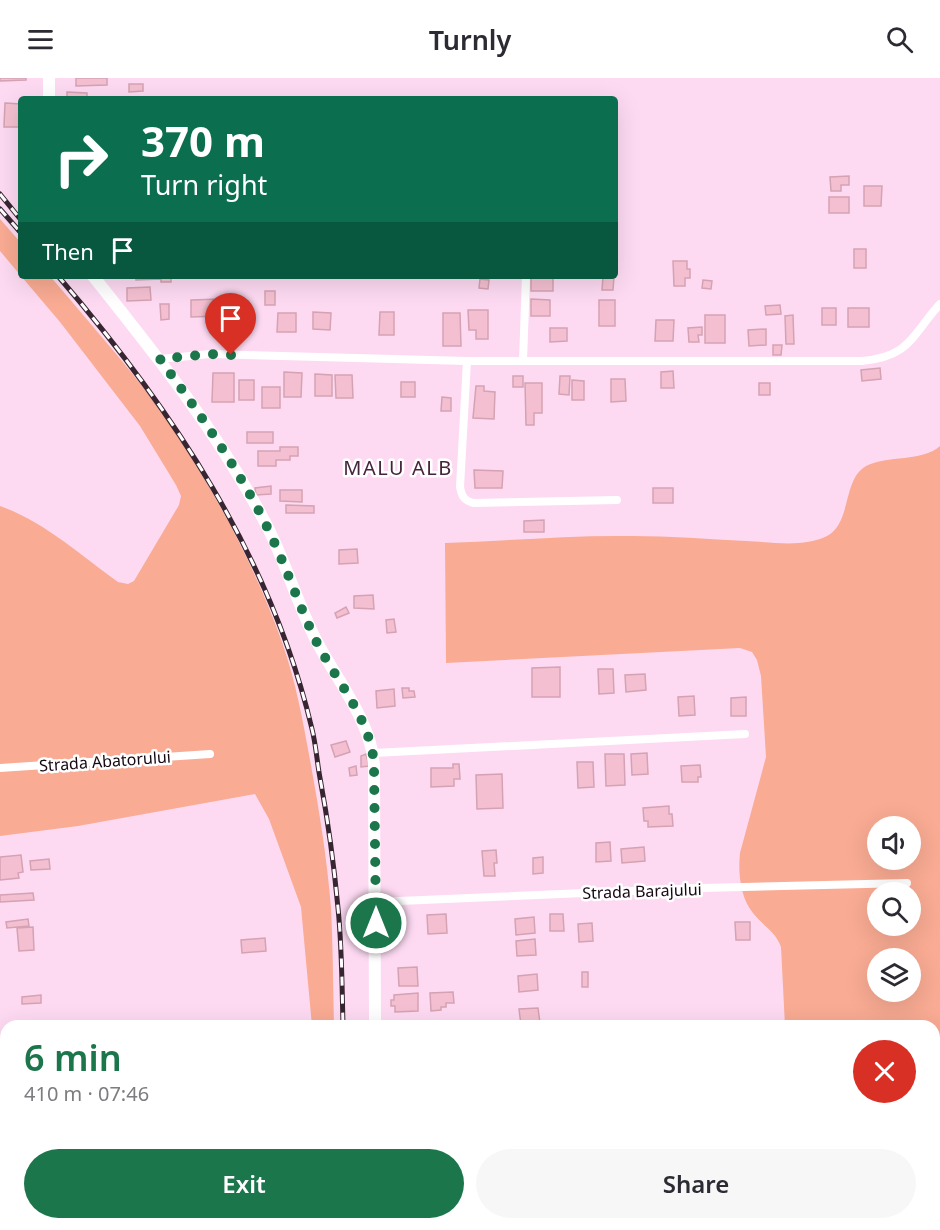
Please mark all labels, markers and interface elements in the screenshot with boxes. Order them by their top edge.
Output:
text: Turnly [429,21,511,58]
icon: menu [24,23,57,56]
icon: search [883,23,916,56]
text: 370 m [141,112,265,169]
icon: right [42,120,120,198]
text: Turn right [141,166,267,203]
icon: arrive [106,234,139,267]
text: Then [42,236,94,266]
pin [205,293,256,355]
icon: arrive [214,302,247,335]
district label: MALU ALB [343,454,453,481]
street label: Strada Abatorului [38,745,172,777]
map controls [867,816,921,1002]
button: sound [867,816,921,870]
street label: Strada Barajului [582,878,702,904]
button: search [867,882,921,936]
position arrow [344,891,408,955]
button: layers [867,948,921,1002]
text: 6 min [24,1033,122,1082]
button: close [853,1040,916,1103]
text: 410 m · 07:46 [24,1080,149,1107]
button: Exit [24,1149,464,1218]
button: Share [476,1149,916,1218]

